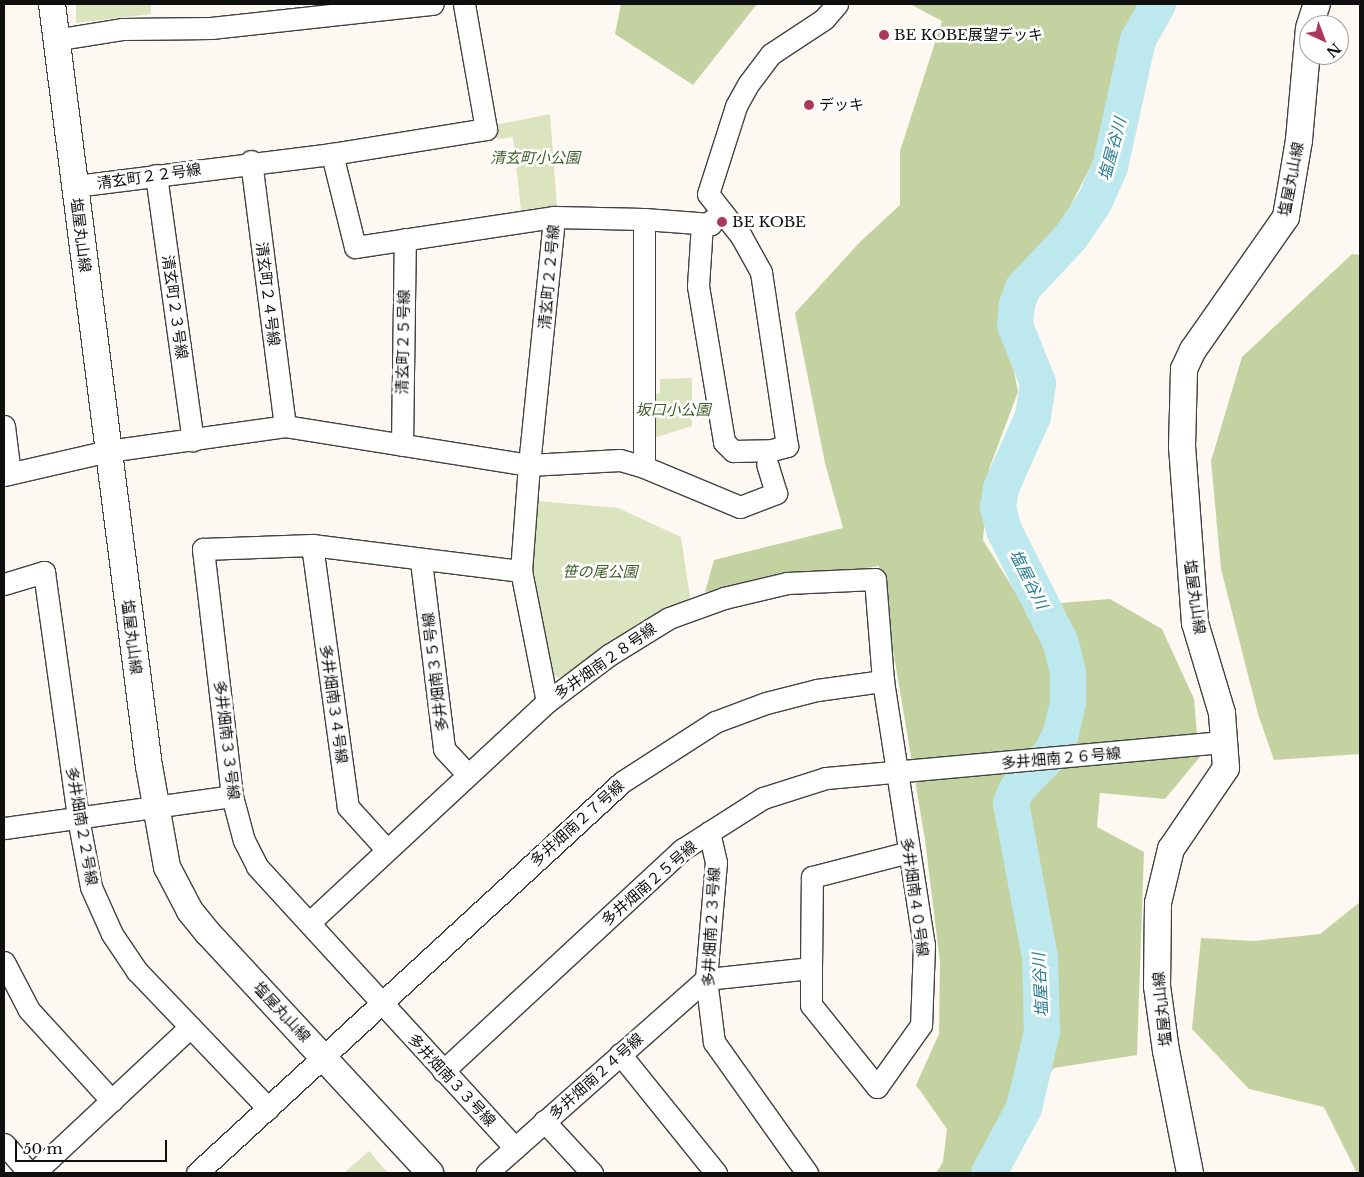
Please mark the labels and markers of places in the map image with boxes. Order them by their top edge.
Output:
place label: BE KOBE展望デッキ [894,26,1043,44]
marker: BE KOBE展望デッキ [878,29,890,41]
place label: デッキ [819,96,864,114]
marker: デッキ [803,99,815,111]
place label: BE KOBE [732,213,806,231]
marker: BE KOBE [716,216,728,228]

